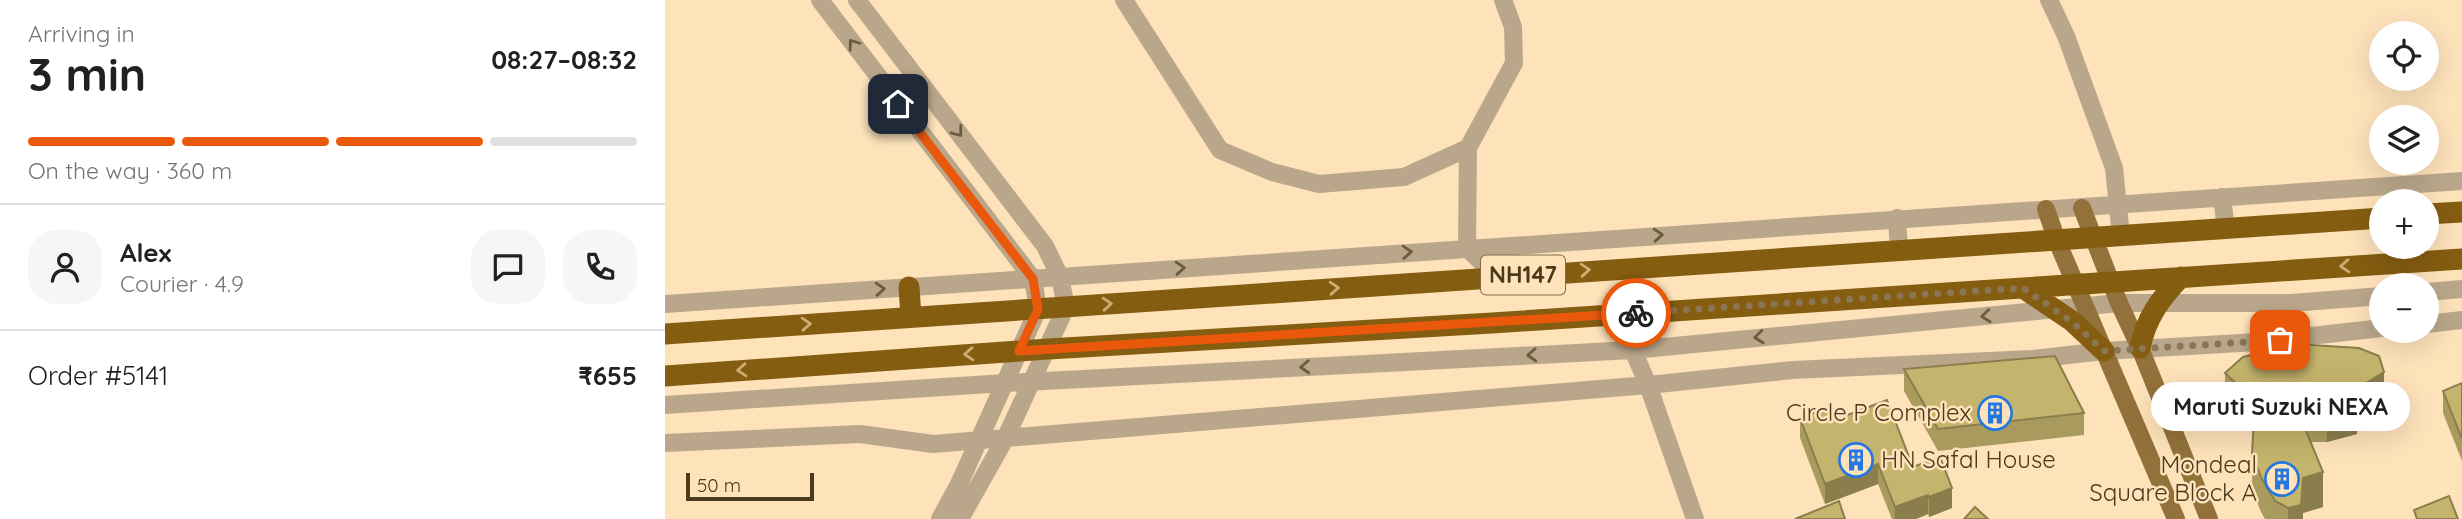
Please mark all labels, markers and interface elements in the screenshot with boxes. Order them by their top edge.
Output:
text: Arriving in [28,19,135,48]
map controls [2369,21,2439,343]
button: locate [2369,21,2439,91]
one-way arrow [848,39,861,52]
text: 08:27–08:32 [491,43,637,76]
text: 3 min [28,45,146,103]
pin [868,74,928,134]
icon: home [879,85,917,123]
button: layers [2369,105,2439,175]
one-way arrow [949,125,962,137]
text: On the way · 360 m [28,156,232,185]
button: + [2369,189,2439,259]
one-way arrow [1653,228,1664,243]
button: person [28,230,102,304]
button: chat [471,230,545,304]
button: phone [563,230,637,304]
text: Alex [120,236,171,269]
one-way arrow [1402,245,1413,260]
road number: NH147 [1481,256,1565,294]
one-way arrow [2339,259,2350,274]
one-way arrow [1175,261,1186,276]
one-way arrow [1580,263,1591,278]
text: Courier · 4.9 [120,269,244,298]
button: − [2369,273,2439,343]
courier [1601,278,1671,348]
one-way arrow [1328,281,1339,296]
one-way arrow [875,282,886,297]
icon: bike [1617,294,1655,332]
one-way arrow [1102,297,1113,312]
one-way arrow [1980,308,1991,323]
pin [2250,310,2310,370]
one-way arrow [801,317,812,332]
icon: bag [2261,321,2299,359]
one-way arrow [1753,330,1765,345]
one-way arrow [963,346,974,361]
one-way arrow [1527,347,1538,362]
text: Order #5141 [28,359,168,392]
text: ₹655 [578,359,637,392]
one-way arrow [1299,360,1310,375]
one-way arrow [736,362,747,377]
callout: Maruti Suzuki NEXA [2151,382,2409,431]
text: Maruti Suzuki NEXA [2173,392,2388,421]
building icon: Circle P Complex [1976,394,2014,432]
place label: Circle P Complex [1786,397,1971,427]
building icon: HN Safal House [1837,441,1875,479]
place label: HN Safal House [1881,444,2056,474]
place label: Mondeal Square Block A [2089,449,2257,507]
building icon: Mondeal Square Block A [2263,460,2301,498]
scale bar [686,470,814,502]
text: 50 m [697,473,741,497]

